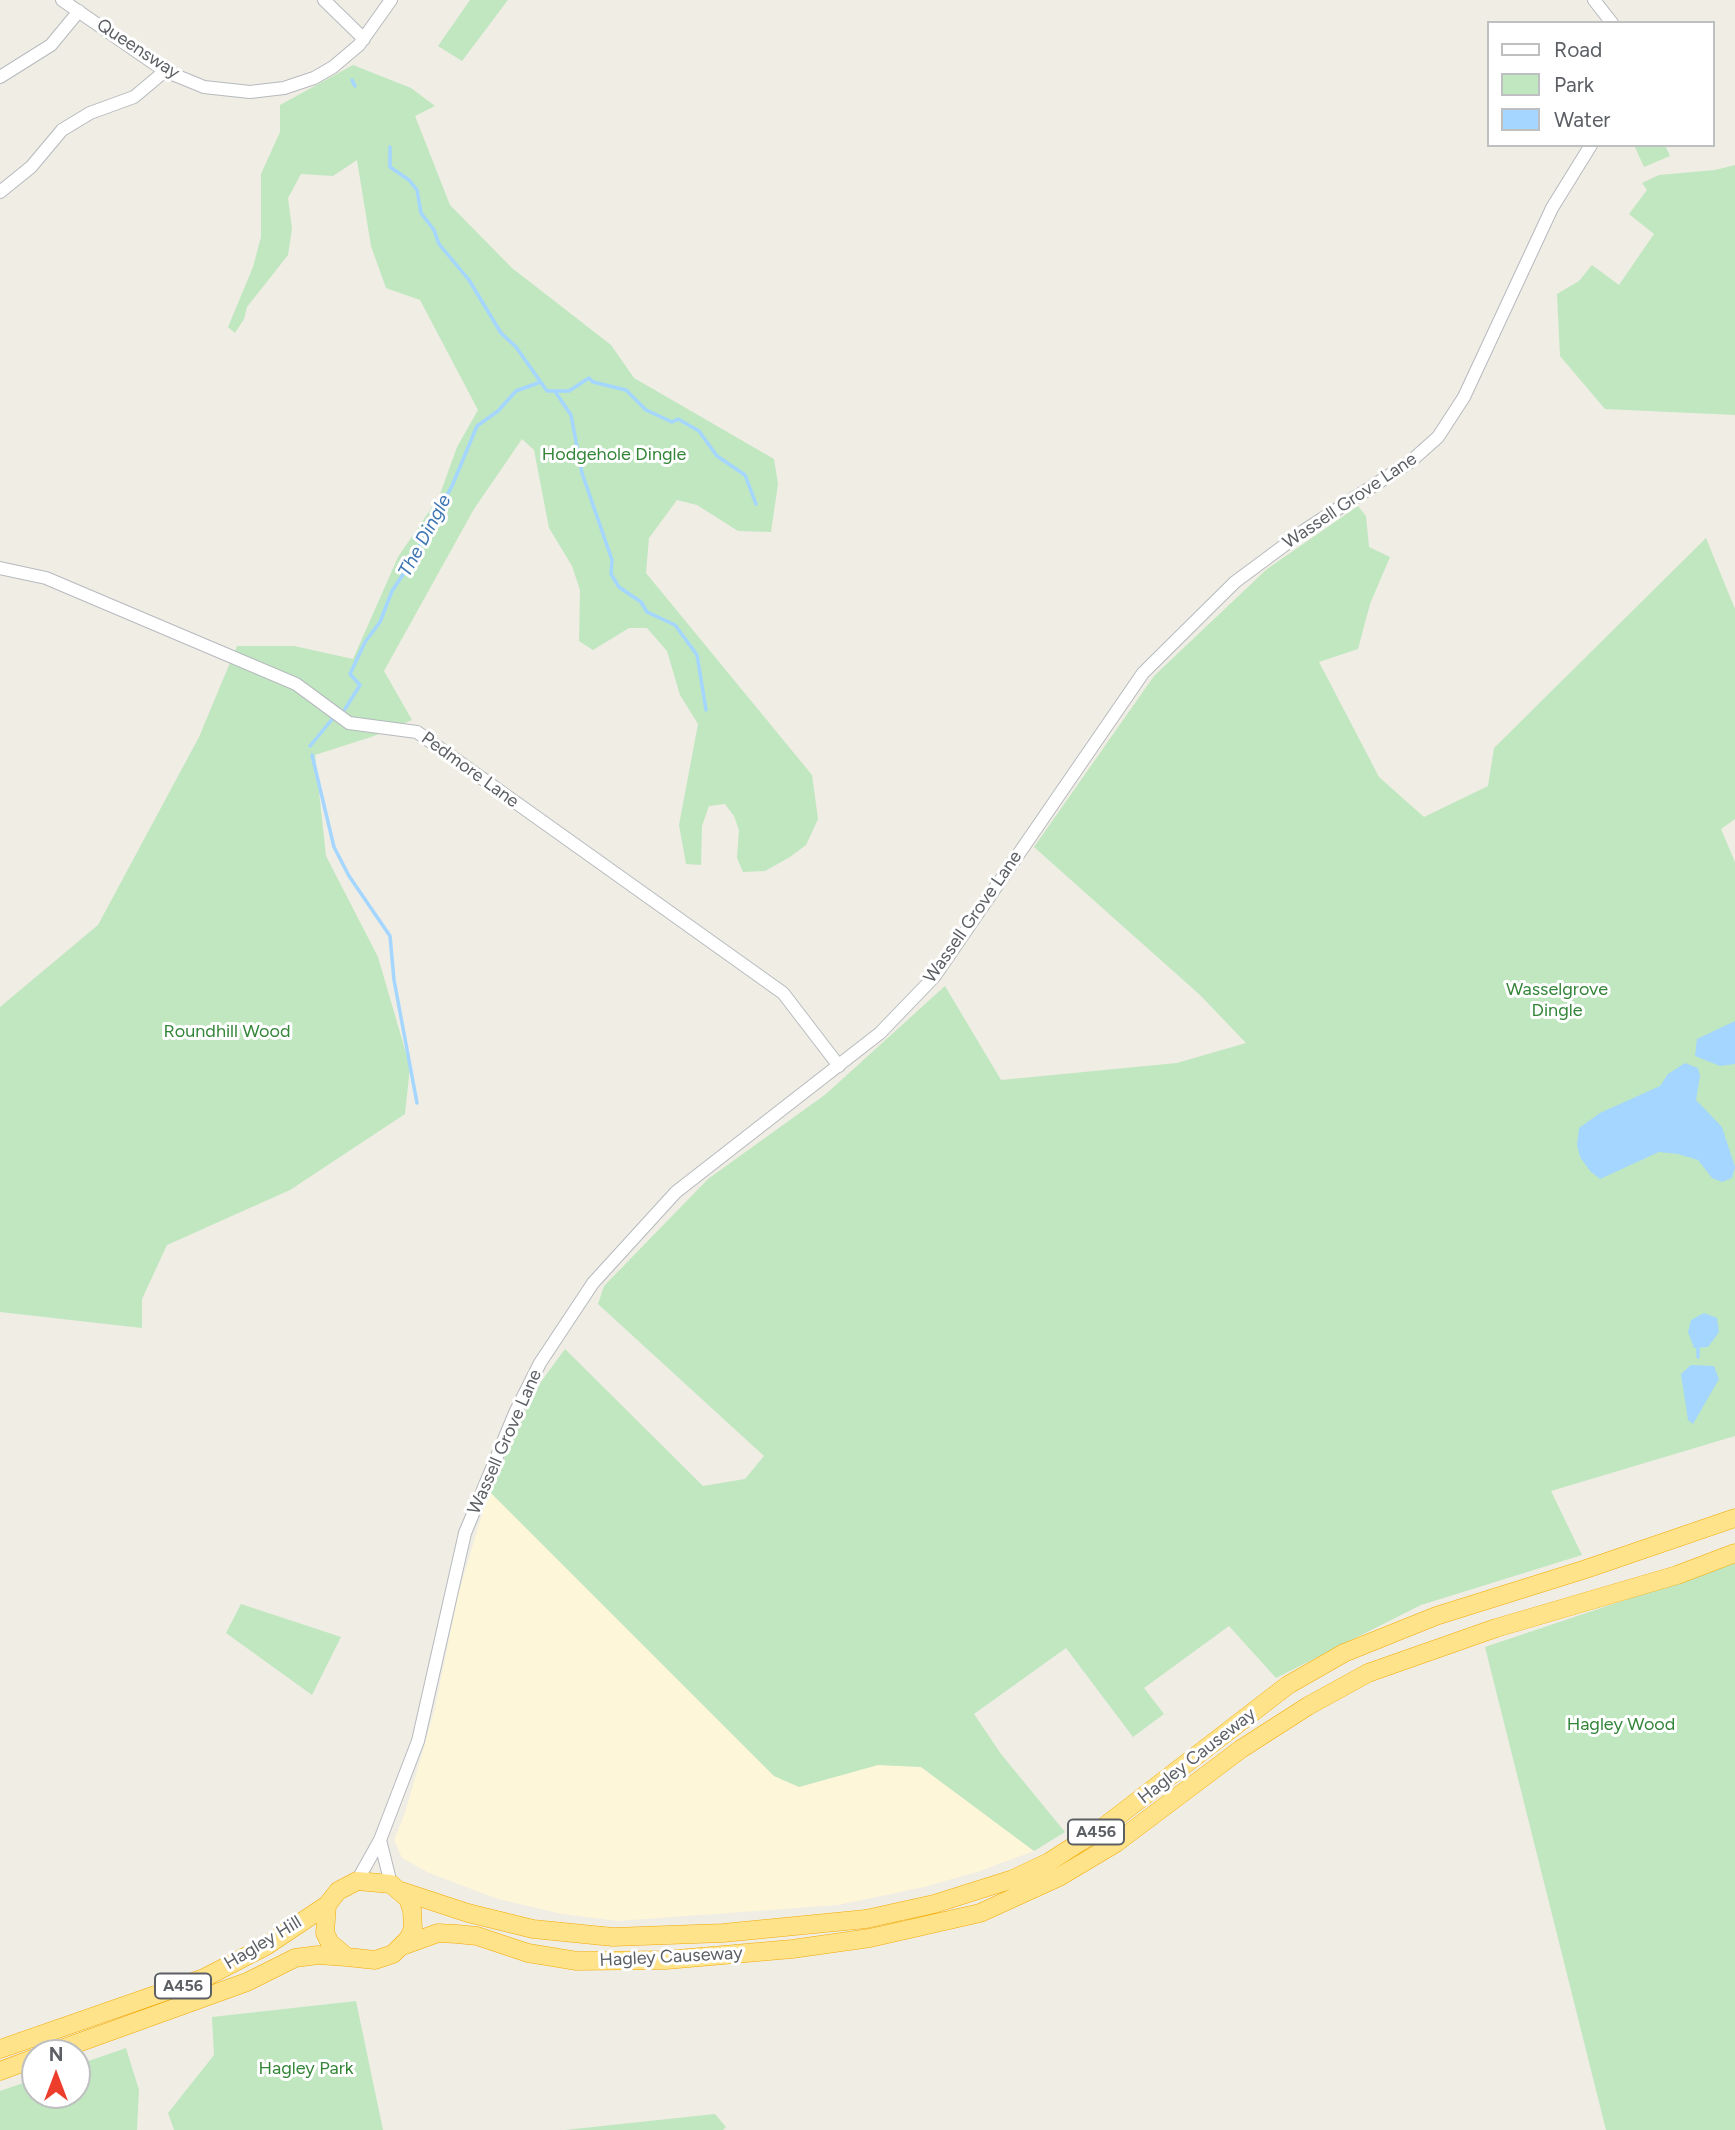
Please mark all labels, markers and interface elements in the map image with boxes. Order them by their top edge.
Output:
street label: Queensway [92,14,184,84]
legend [1486,21,1714,147]
text: Road [1554,37,1602,62]
text: Park [1554,72,1594,97]
text: Water [1554,107,1610,132]
park label: Hodgehole Dingle [542,444,686,466]
street label: Wassell Grove Lane [1279,448,1421,554]
water label: The Dingle [394,491,456,581]
street label: Pedmore Lane [417,727,523,813]
street label: Wassell Grove Lane [919,847,1027,987]
park label: Wasselgrove Dingle [1506,979,1608,1021]
park label: Roundhill Wood [164,1021,290,1043]
street label: Wassell Grove Lane [463,1366,547,1518]
street label: Hagley Causeway [1134,1703,1260,1809]
park label: Hagley Wood [1567,1714,1675,1736]
road number: A456 [1068,1820,1124,1844]
street label: Hagley Hill [220,1912,306,1974]
street label: Hagley Causeway [599,1942,743,1972]
road number: A456 [155,1974,211,1998]
north arrow [21,2039,91,2109]
text: N [49,2043,63,2066]
park label: Hagley Park [259,2058,353,2080]

